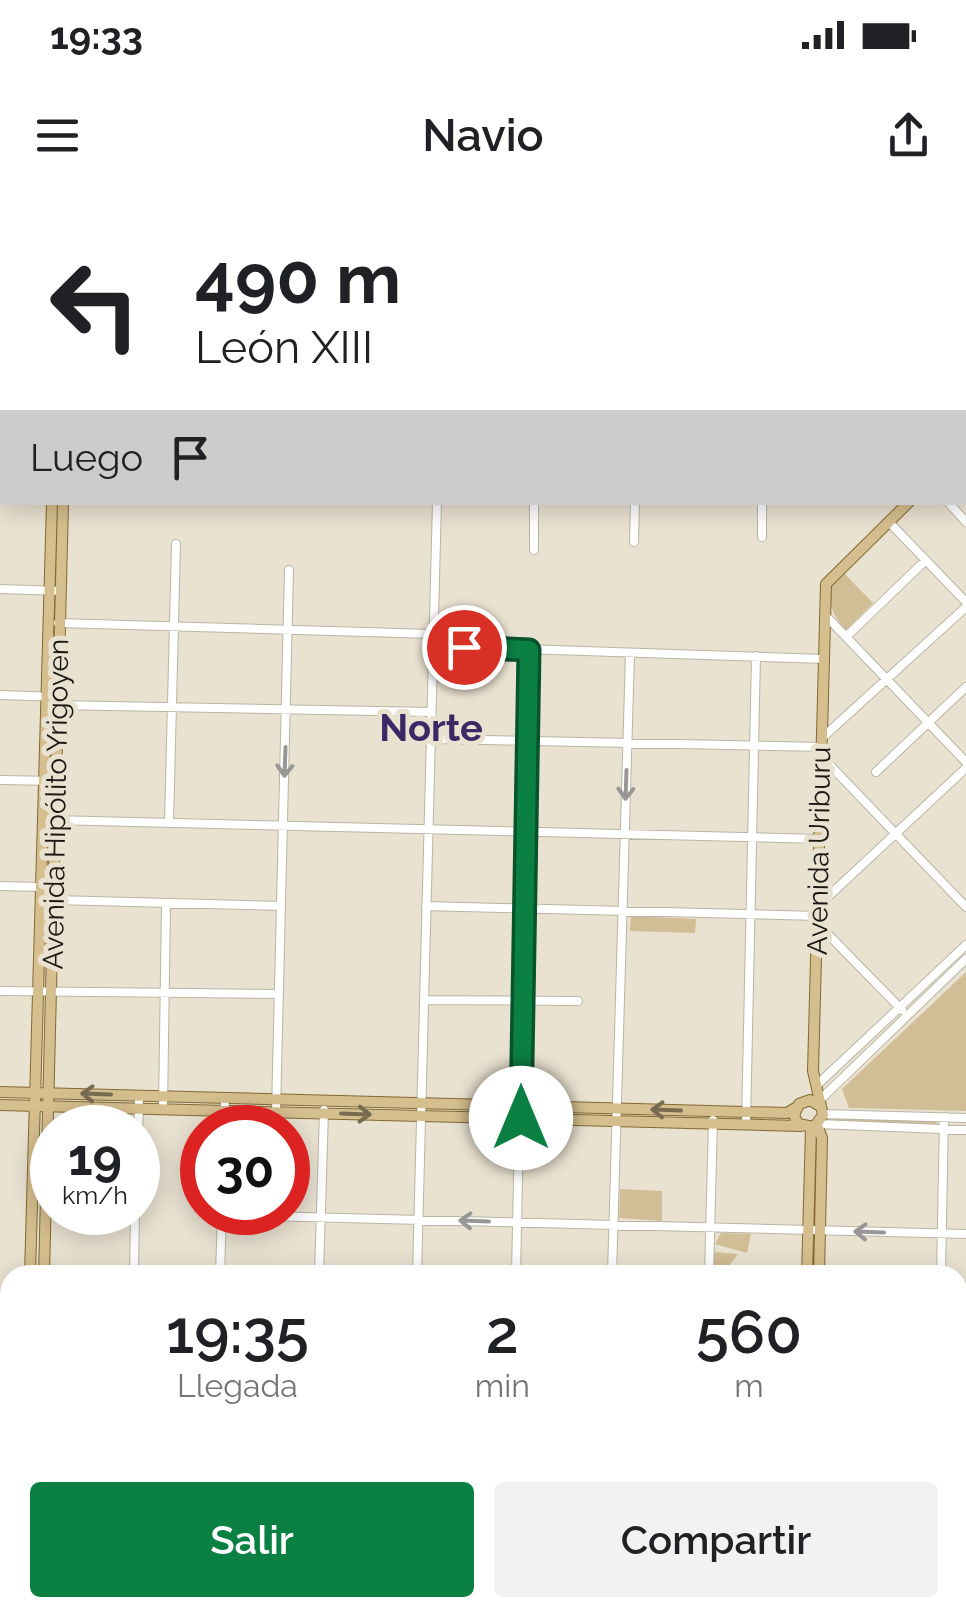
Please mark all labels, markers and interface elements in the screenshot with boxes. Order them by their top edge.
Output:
text: 19:33 [50,13,143,58]
icon: menu [30,108,85,163]
icon: share [881,108,936,163]
text: Navio [422,109,544,162]
text: 490 m [195,237,401,319]
icon: left [30,240,160,370]
text: León XIII [195,321,373,374]
icon: arrive [163,430,218,485]
text: Luego [30,435,143,480]
pin [422,605,507,690]
icon: arrive [437,620,492,675]
street label: Avenida Hipólito Yrigoyen [37,638,75,970]
district label: Norte [379,705,483,750]
one-way arrow [275,746,294,778]
street label: Avenida Uriburu [801,747,837,955]
one-way arrow [617,769,636,801]
position arrow [469,1066,573,1170]
one-way arrow [81,1085,113,1104]
one-way arrow [651,1100,683,1119]
speed limit sign: 30 [180,1105,310,1235]
one-way arrow [339,1105,371,1124]
text: 19 [68,1128,122,1187]
text: km/h [62,1180,128,1210]
one-way arrow [458,1211,490,1230]
one-way arrow [853,1222,885,1241]
text: 19:35 [166,1297,309,1367]
text: 2 [486,1297,519,1367]
text: 560 [696,1297,802,1367]
text: Llegada [177,1367,298,1404]
text: min [475,1367,530,1404]
text: m [734,1367,764,1404]
button: Salir [30,1482,474,1597]
button: Compartir [494,1482,938,1597]

